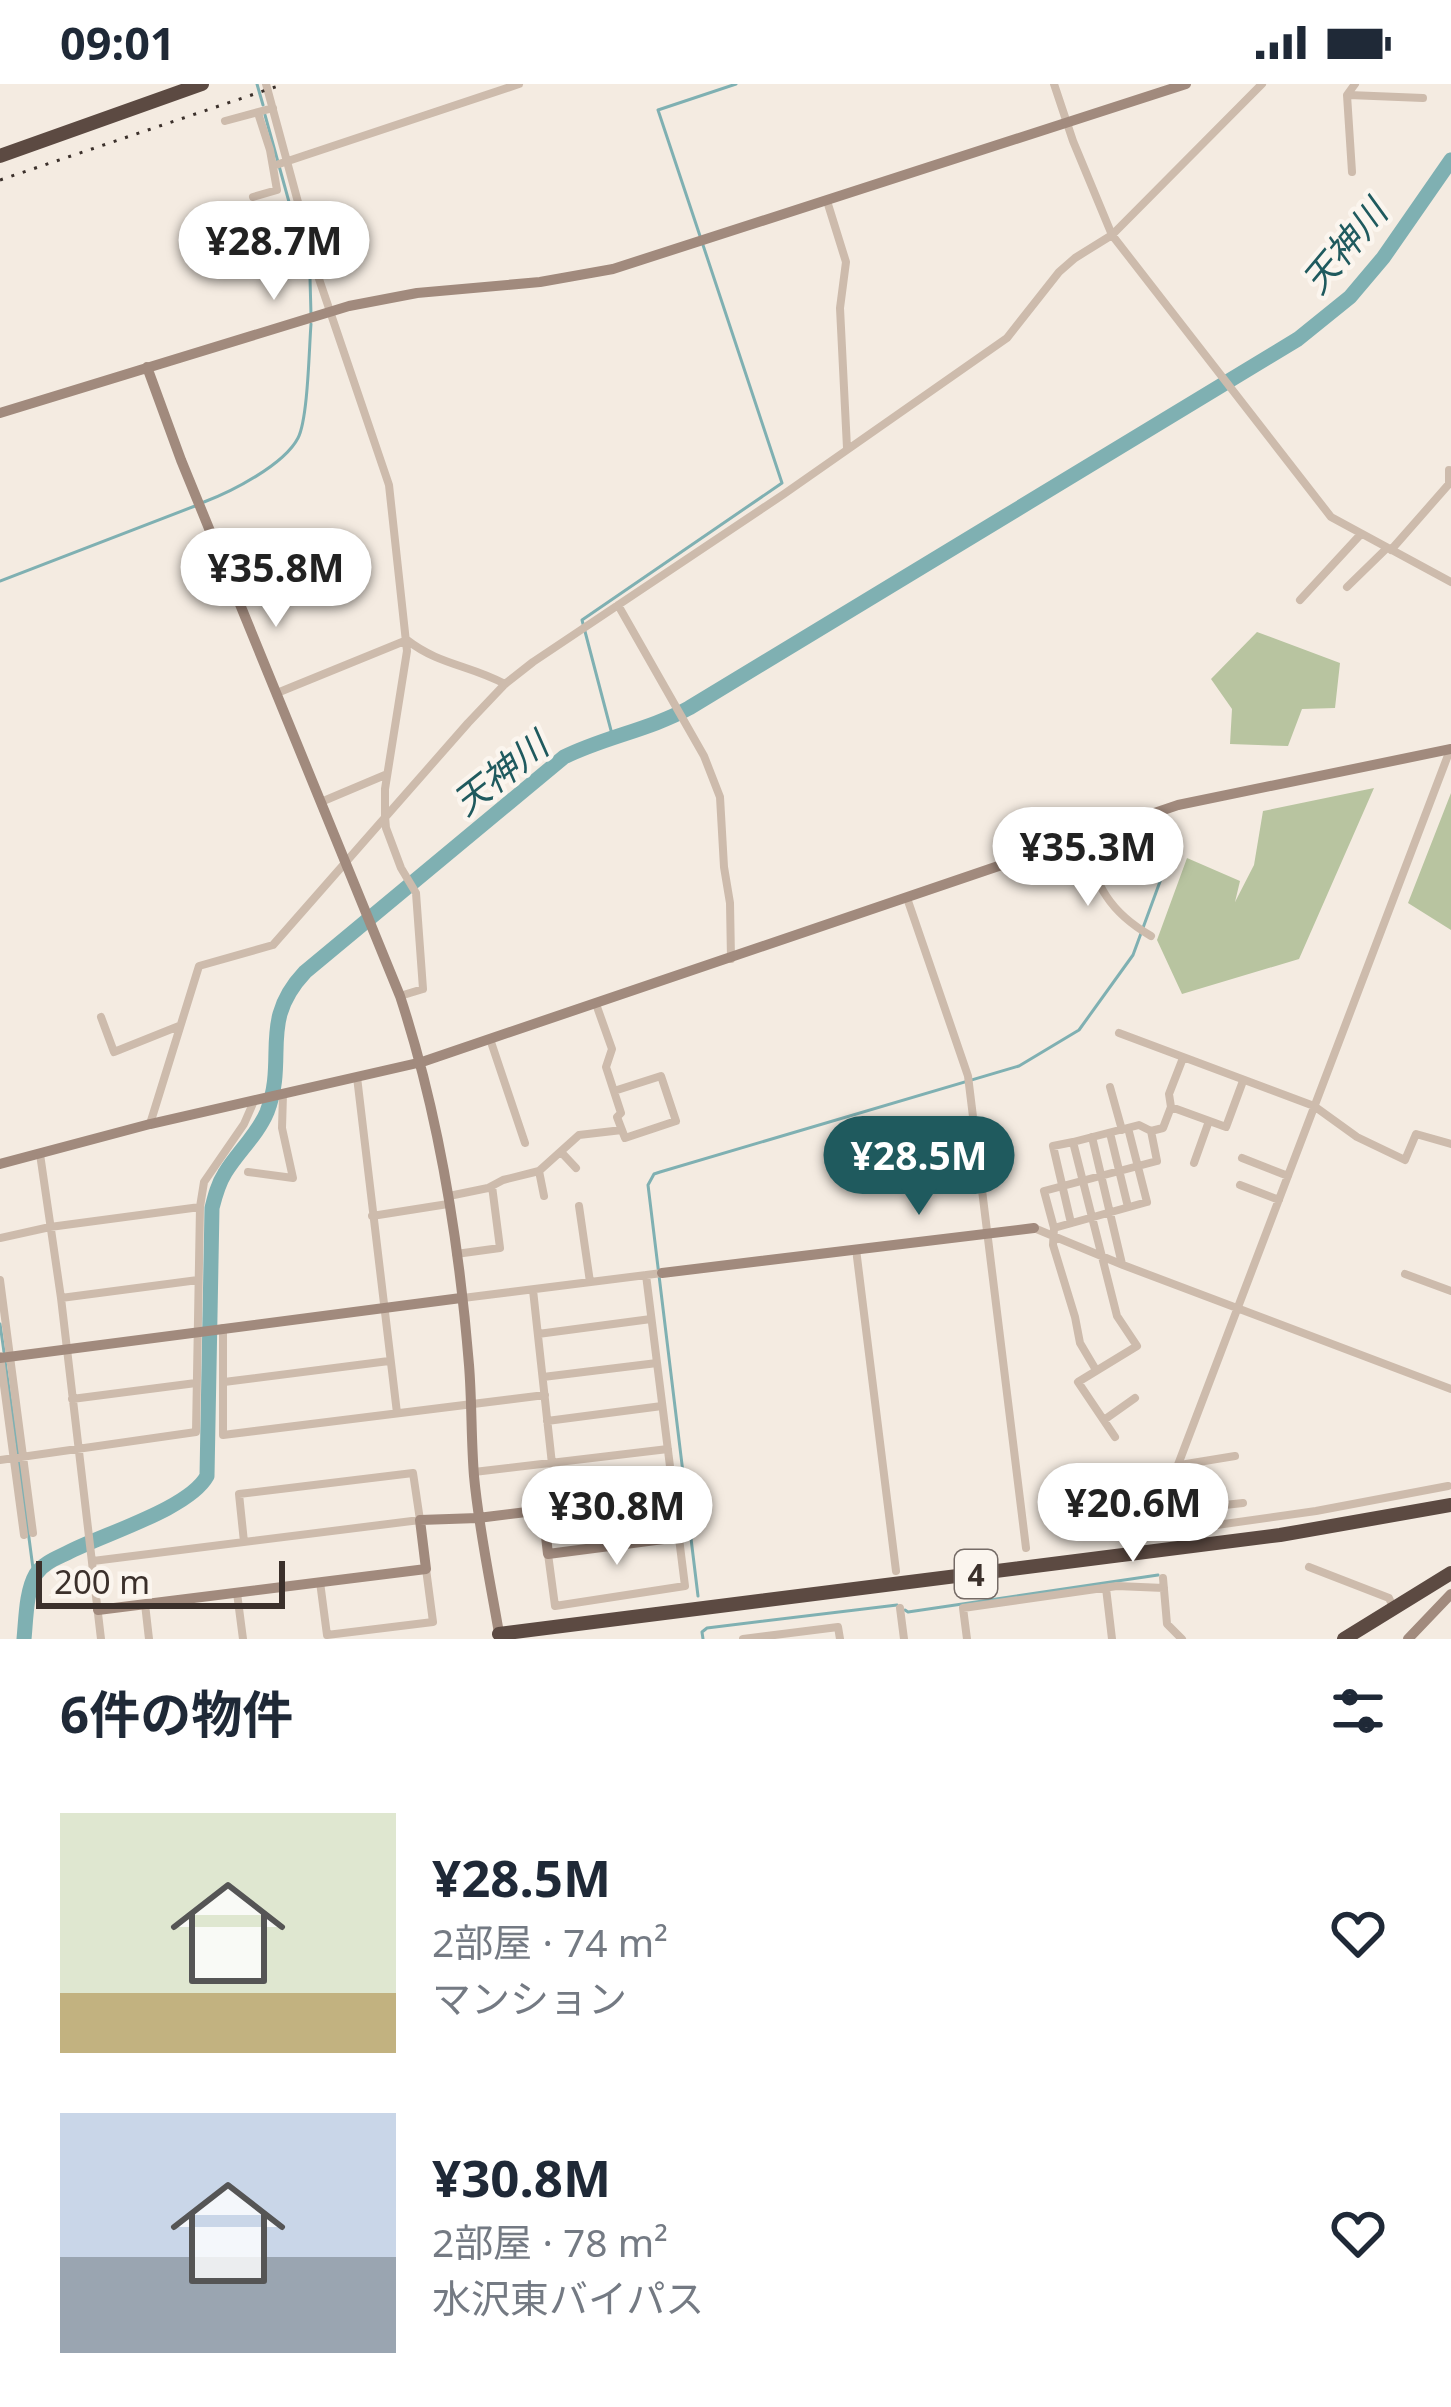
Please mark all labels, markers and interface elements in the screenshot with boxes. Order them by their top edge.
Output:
text: 09:01 [60,12,176,73]
water label: 天神川 [1291,186,1400,303]
pin: ¥28.7M [176,201,372,303]
text: ¥28.7M [206,213,342,266]
pin: ¥35.8M [178,528,374,630]
text: ¥35.8M [208,540,344,593]
water label: 天神川 [442,718,561,826]
pin: ¥35.3M [990,807,1186,909]
text: ¥35.3M [1020,819,1156,872]
pin: ¥28.5M [821,1116,1017,1218]
text: ¥28.5M [851,1128,987,1181]
pin: ¥20.6M [1035,1463,1231,1565]
pin: ¥30.8M [519,1466,715,1568]
text: ¥20.6M [1065,1475,1201,1528]
text: ¥30.8M [549,1478,685,1531]
road number: 4 [955,1550,997,1598]
scale bar [36,1555,285,1608]
text: 200 m [54,1559,150,1604]
text: 6件の物件 [60,1678,293,1748]
icon: filters [1325,1678,1391,1744]
text: ¥28.5M [432,1842,611,1912]
icon: home [156,1861,300,2005]
icon: heart [1325,1900,1391,1966]
text: 2部屋 · 74 m² [432,1915,668,1968]
text: マンション [432,1971,627,2024]
text: ¥30.8M [432,2142,611,2212]
icon: home [156,2161,300,2305]
icon: heart [1325,2200,1391,2266]
text: 2部屋 · 78 m² [432,2215,668,2268]
text: 水沢東バイパス [432,2271,704,2324]

